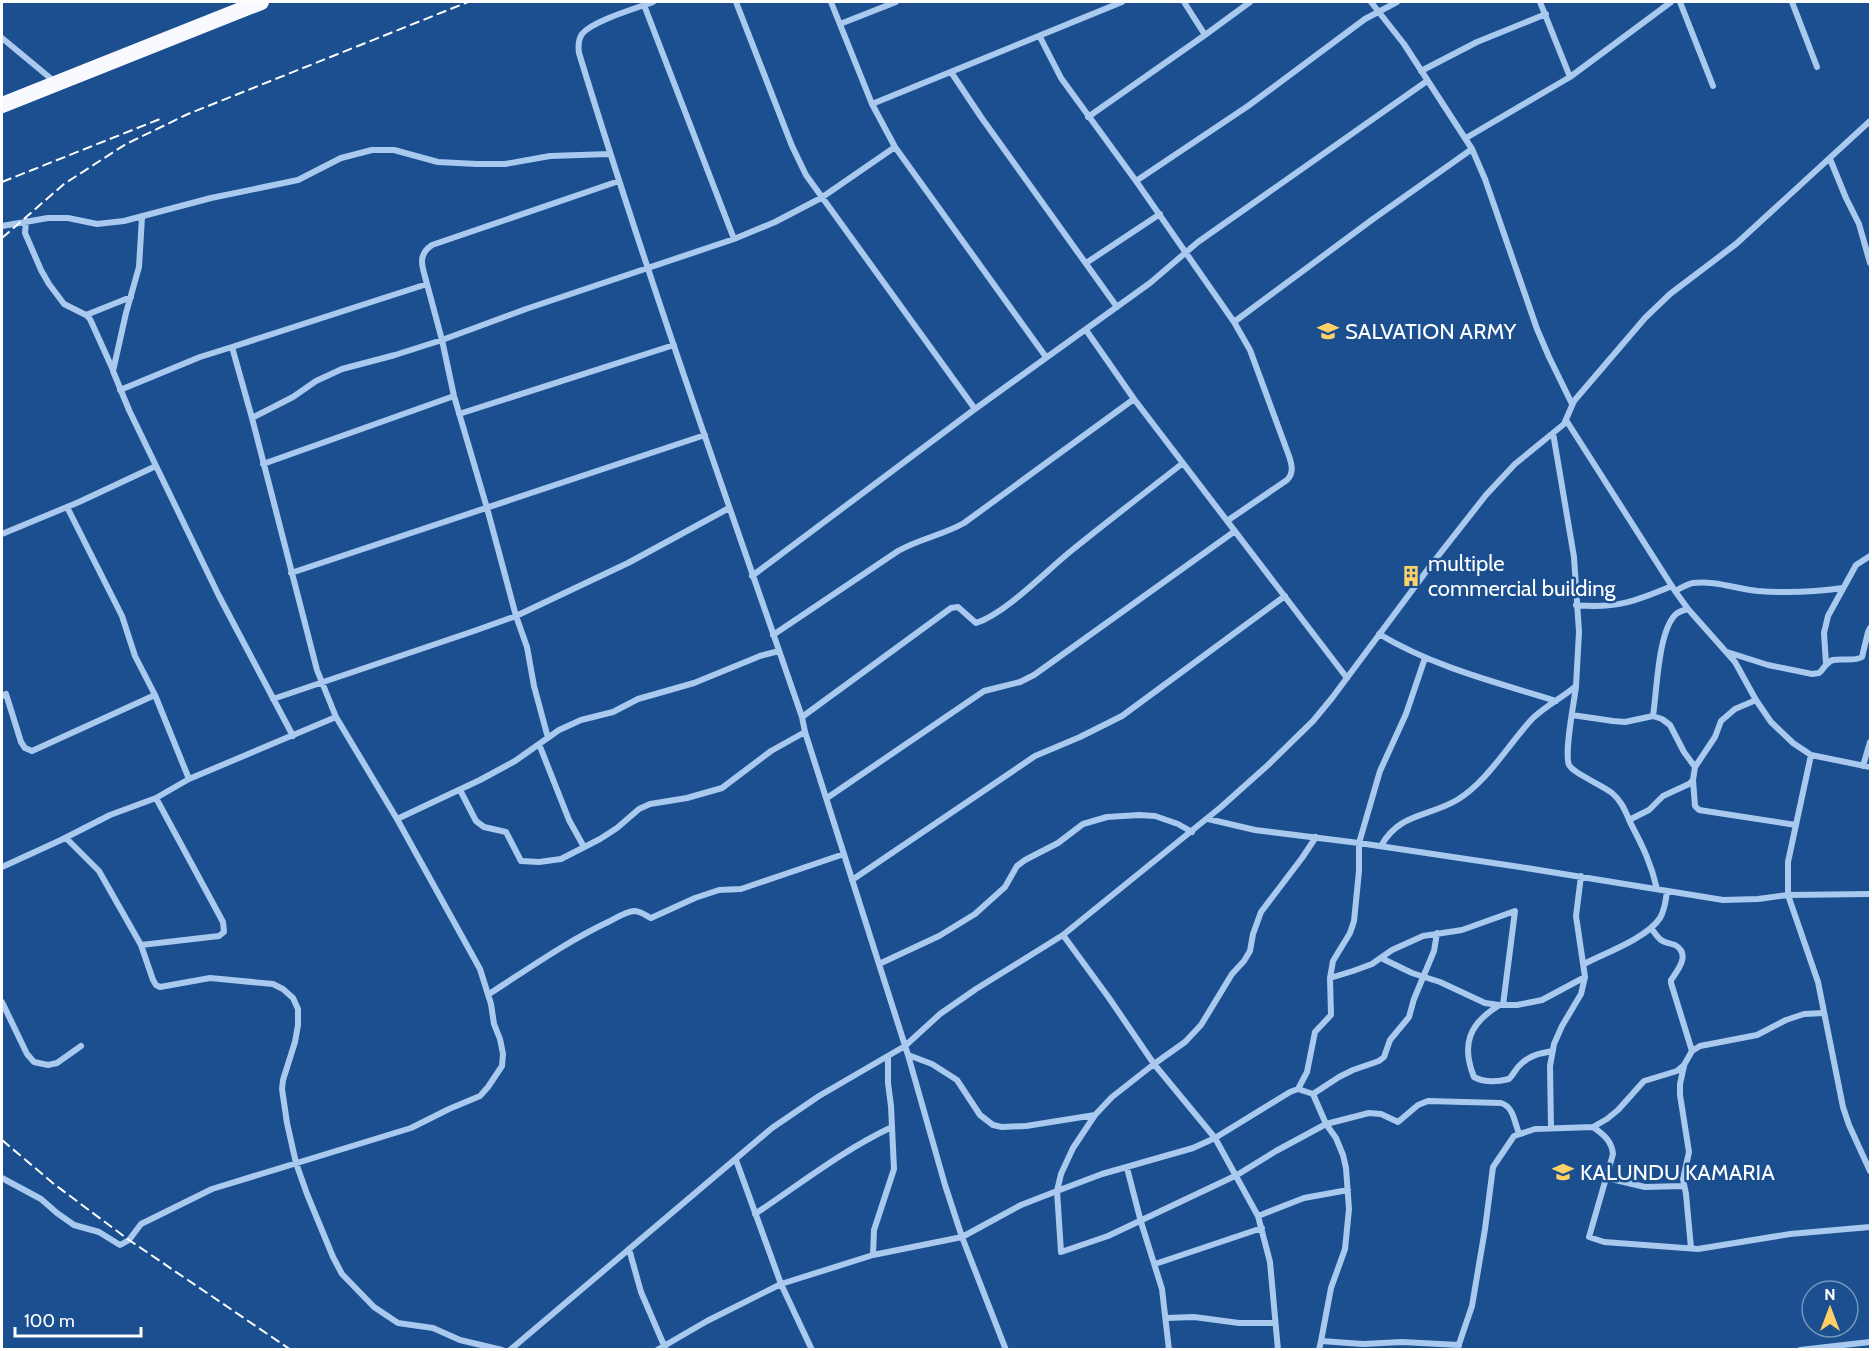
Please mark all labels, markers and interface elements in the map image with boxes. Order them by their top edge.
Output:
place label: SALVATION ARMY [1345,318,1517,345]
school or university icon: SALVATION ARMY [1316,319,1340,343]
place label: multiple commercial building [1428,550,1616,602]
building icon: multiple commercial building [1399,564,1423,588]
place label: KALUNDU KAMARIA [1580,1159,1775,1186]
school or university icon: KALUNDU KAMARIA [1551,1160,1575,1184]
north arrow [1800,1279,1860,1339]
text: N [1824,1285,1836,1304]
scale bar [15,1300,141,1338]
text: 100 m [24,1310,75,1332]

